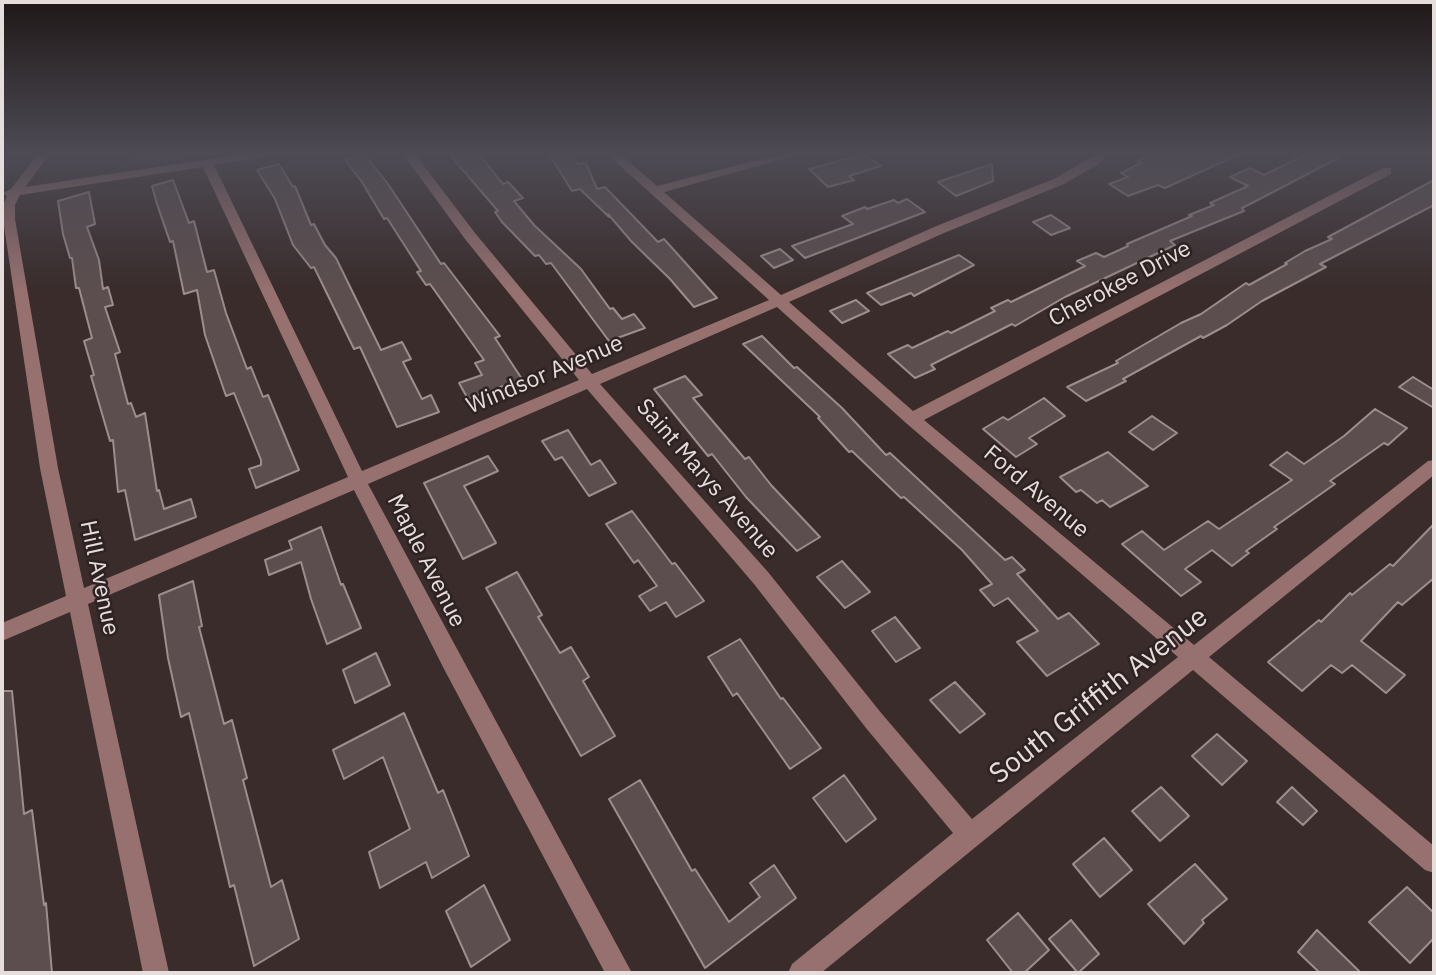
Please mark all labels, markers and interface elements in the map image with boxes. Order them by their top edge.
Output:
street label: Cherokee Drive [1044,235,1196,333]
street label: Windsor Avenue [463,330,627,420]
street label: Saint Marys Avenue [630,394,784,564]
street label: Ford Avenue [978,440,1094,544]
street label: Maple Avenue [381,490,471,632]
street label: Hill Avenue [73,518,125,638]
street label: South Griffith Avenue [983,600,1215,792]

